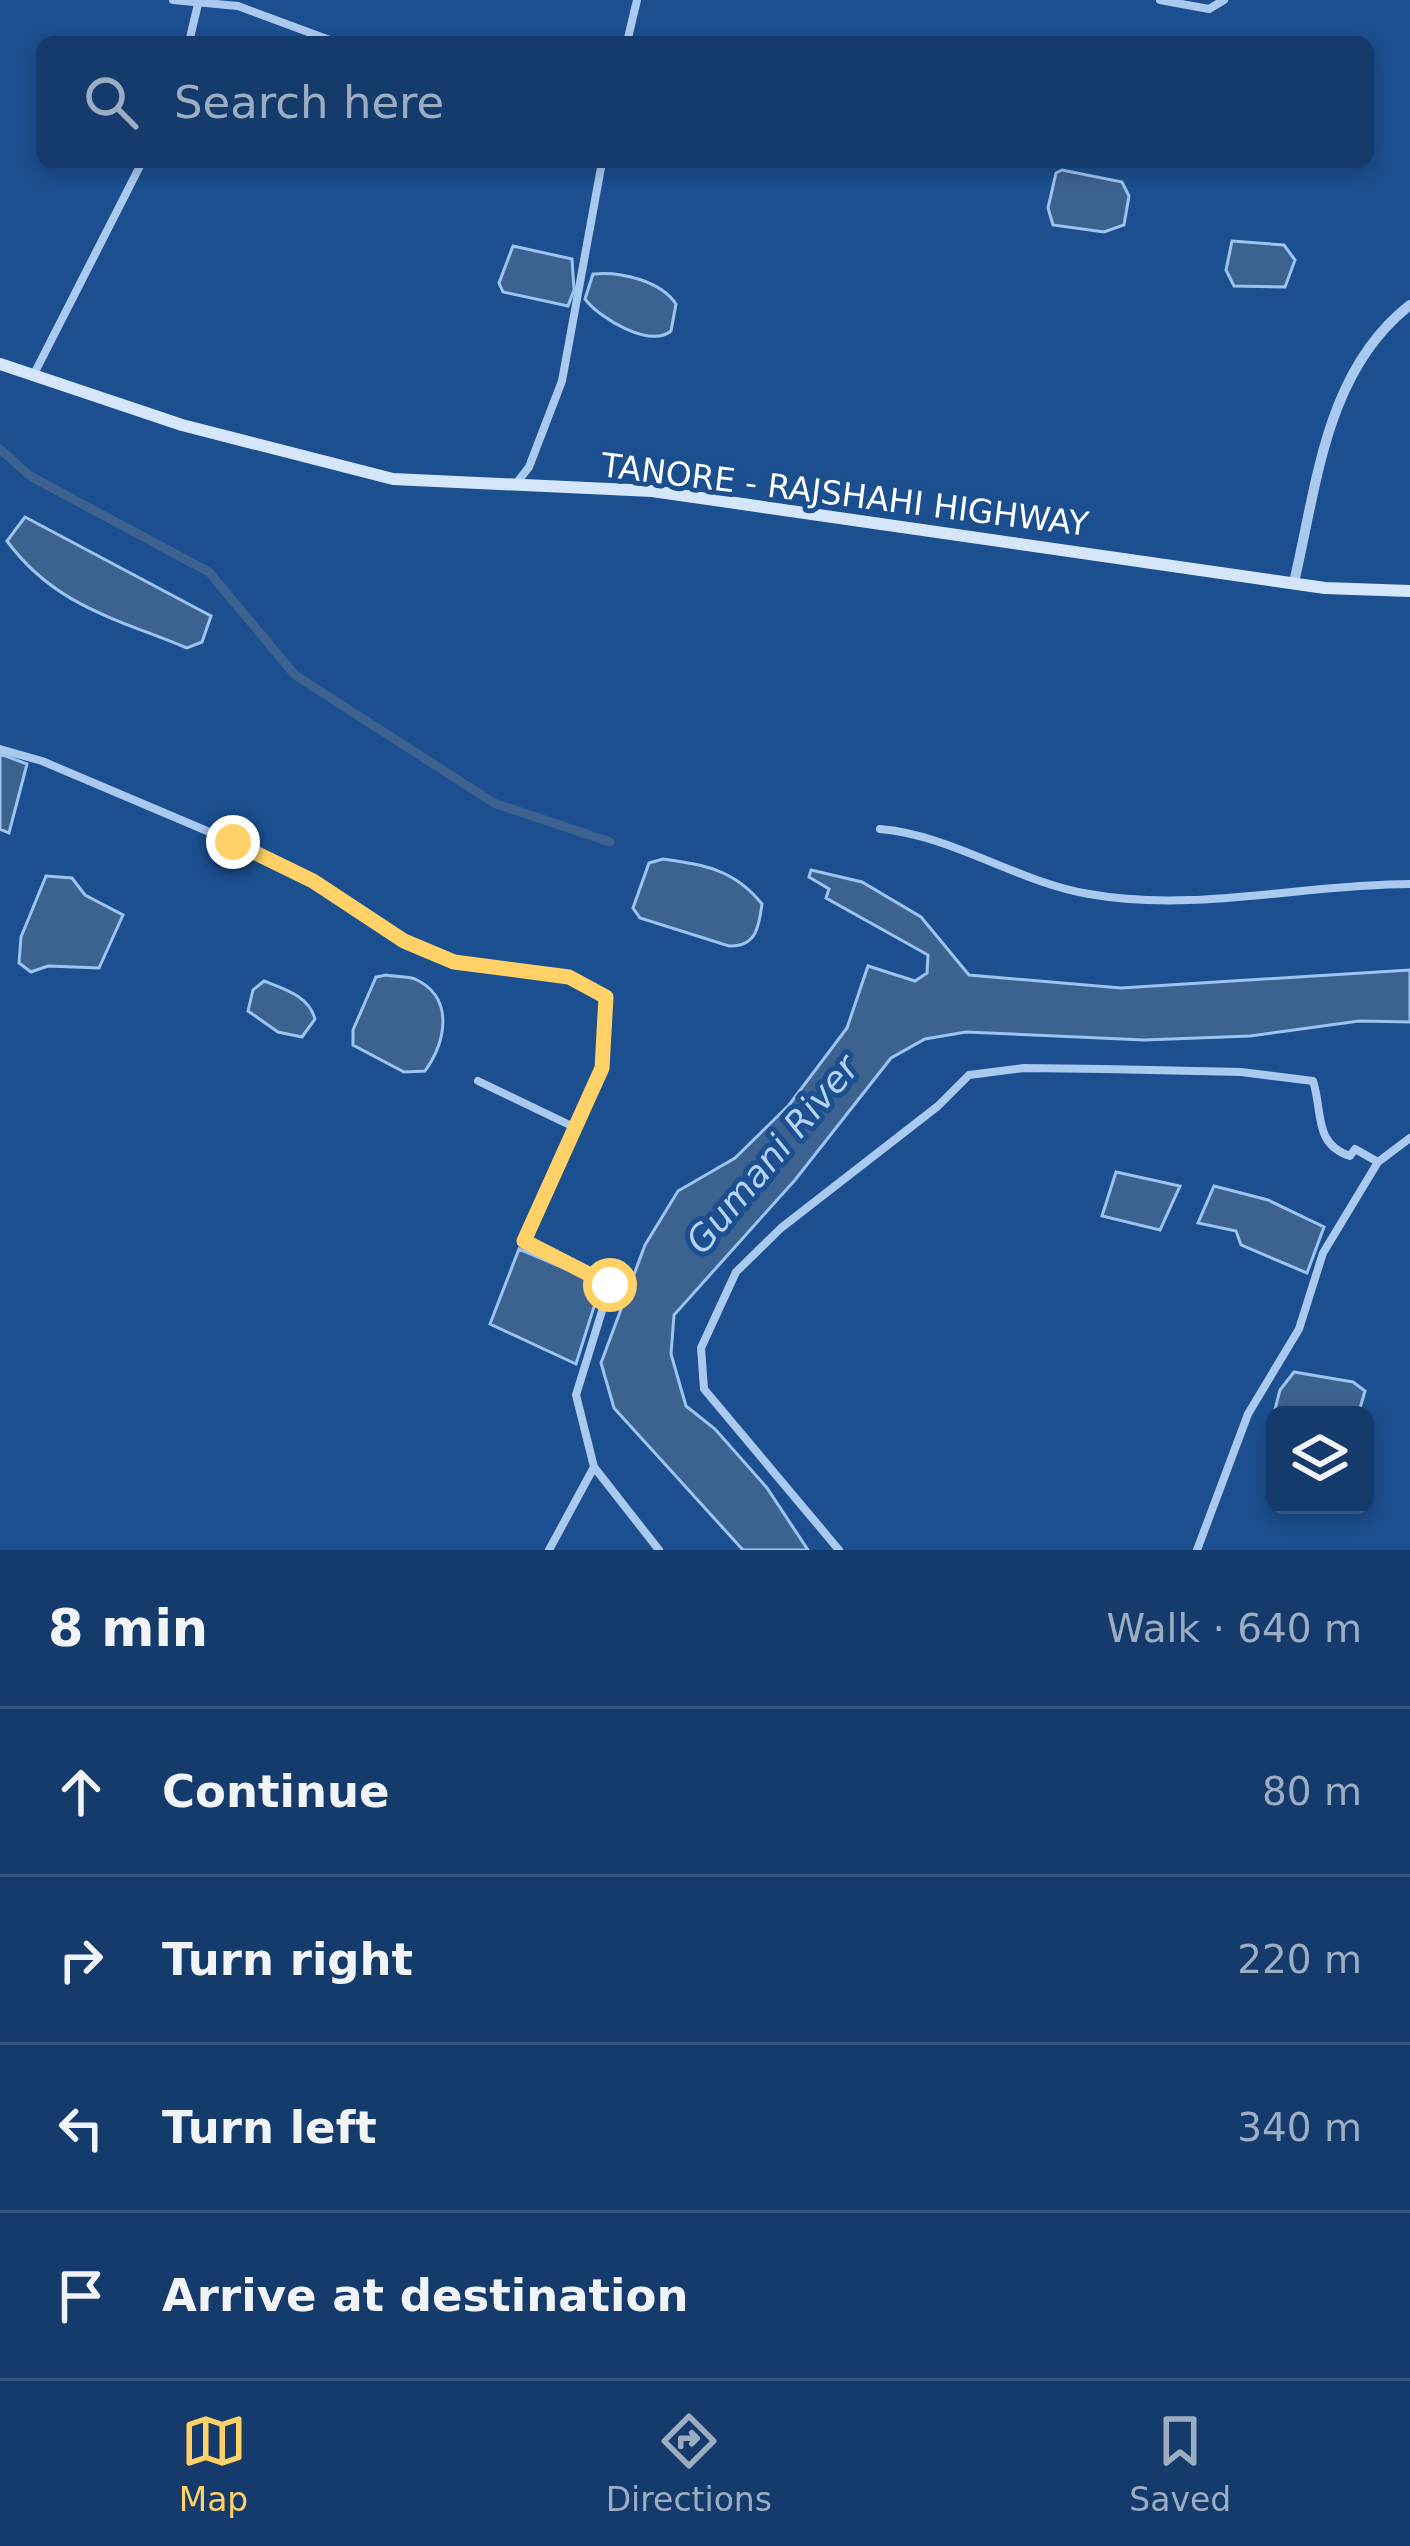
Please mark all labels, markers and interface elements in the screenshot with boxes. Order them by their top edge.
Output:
search box [36,36,1374,168]
icon: search [78,69,144,135]
text: Search here [174,76,444,129]
street label: TANORE - RAJSHAHI HIGHWAY [598,445,1092,544]
route end [206,815,260,869]
water label: Gumani River [678,1045,868,1261]
route start [583,1258,637,1312]
map controls [1266,1406,1374,1514]
button: layers [1266,1406,1374,1514]
text: 8 min [48,1599,208,1658]
text: Walk · 640 m [1107,1606,1362,1651]
icon: ahead [48,1759,114,1825]
text: Continue [162,1765,390,1818]
text: 80 m [1262,1769,1362,1814]
icon: right [48,1927,114,1993]
text: Turn right [162,1933,413,1986]
text: 220 m [1237,1937,1362,1982]
icon: left [48,2095,114,2161]
text: Turn left [162,2101,377,2154]
text: 340 m [1237,2105,1362,2150]
icon: arrive [48,2263,114,2329]
text: Arrive at destination [162,2269,688,2322]
tab: Map [179,2408,248,2519]
tab: Directions [606,2408,772,2519]
tab: Saved [1129,2408,1231,2519]

